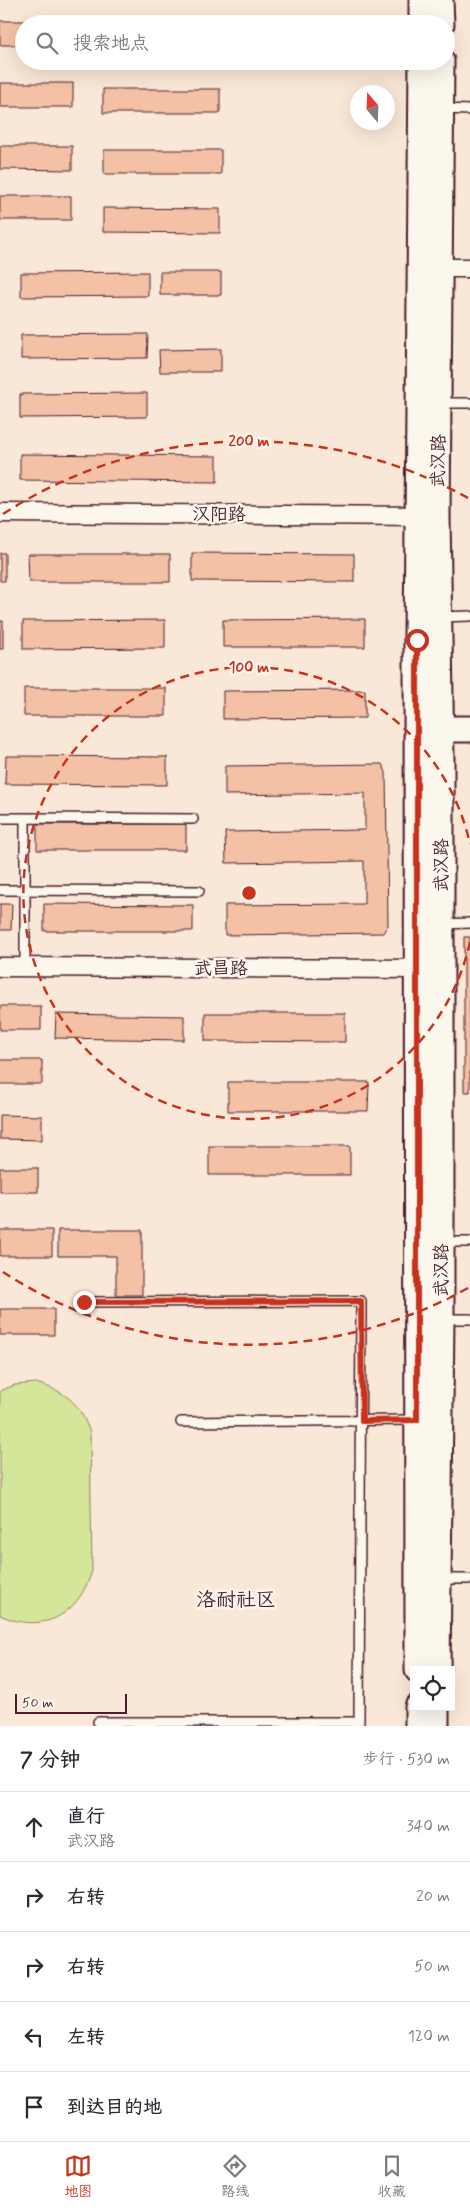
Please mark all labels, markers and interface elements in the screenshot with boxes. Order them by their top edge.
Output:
search box [15,15,455,70]
icon: search [33,29,61,57]
text: 搜索地点 [73,31,149,56]
north arrow [350,85,395,130]
text: 200 m [229,432,270,452]
street label: 武汉路 [427,434,451,488]
street label: 汉阳路 [192,503,246,527]
route start [406,629,429,652]
text: 100 m [229,658,269,678]
street label: 武汉路 [430,838,454,892]
centre of rings [240,884,258,902]
street label: 武昌路 [194,957,248,981]
street label: 武汉路 [430,1243,454,1297]
route end [73,1291,96,1314]
district label: 洛耐社区 [196,1587,276,1614]
map controls [410,1666,455,1711]
button: locate [410,1666,455,1711]
scale bar [15,1691,128,1714]
text: 50 m [22,1694,53,1712]
text: 7 分钟 [20,1746,80,1774]
text: 步行 · 530 m [363,1749,450,1770]
text: 直行 [67,1804,105,1829]
icon: ahead [20,1813,48,1841]
text: 340 m [406,1816,450,1837]
text: 武汉路 [67,1831,115,1852]
icon: right [20,1883,48,1911]
text: 右转 [67,1885,105,1910]
text: 20 m [416,1886,450,1907]
icon: right [20,1953,48,1981]
text: 右转 [67,1955,105,1980]
text: 50 m [414,1956,450,1977]
icon: left [20,2023,48,2051]
text: 左转 [67,2025,105,2050]
text: 120 m [408,2026,450,2047]
icon: arrive [20,2093,48,2121]
text: 到达目的地 [67,2095,162,2120]
tab: 地图 [64,2152,92,2201]
tab: 路线 [221,2152,249,2201]
tab: 收藏 [378,2152,406,2201]

